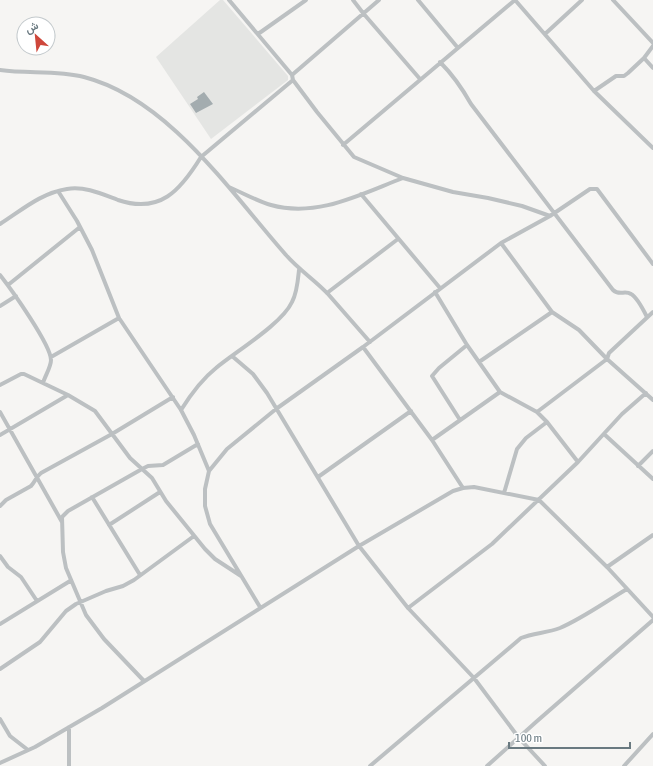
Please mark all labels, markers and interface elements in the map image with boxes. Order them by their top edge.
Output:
north arrow [16,16,56,56]
text: ش [23,19,41,36]
scale bar [509,724,630,750]
text: 100 m [515,731,542,745]

